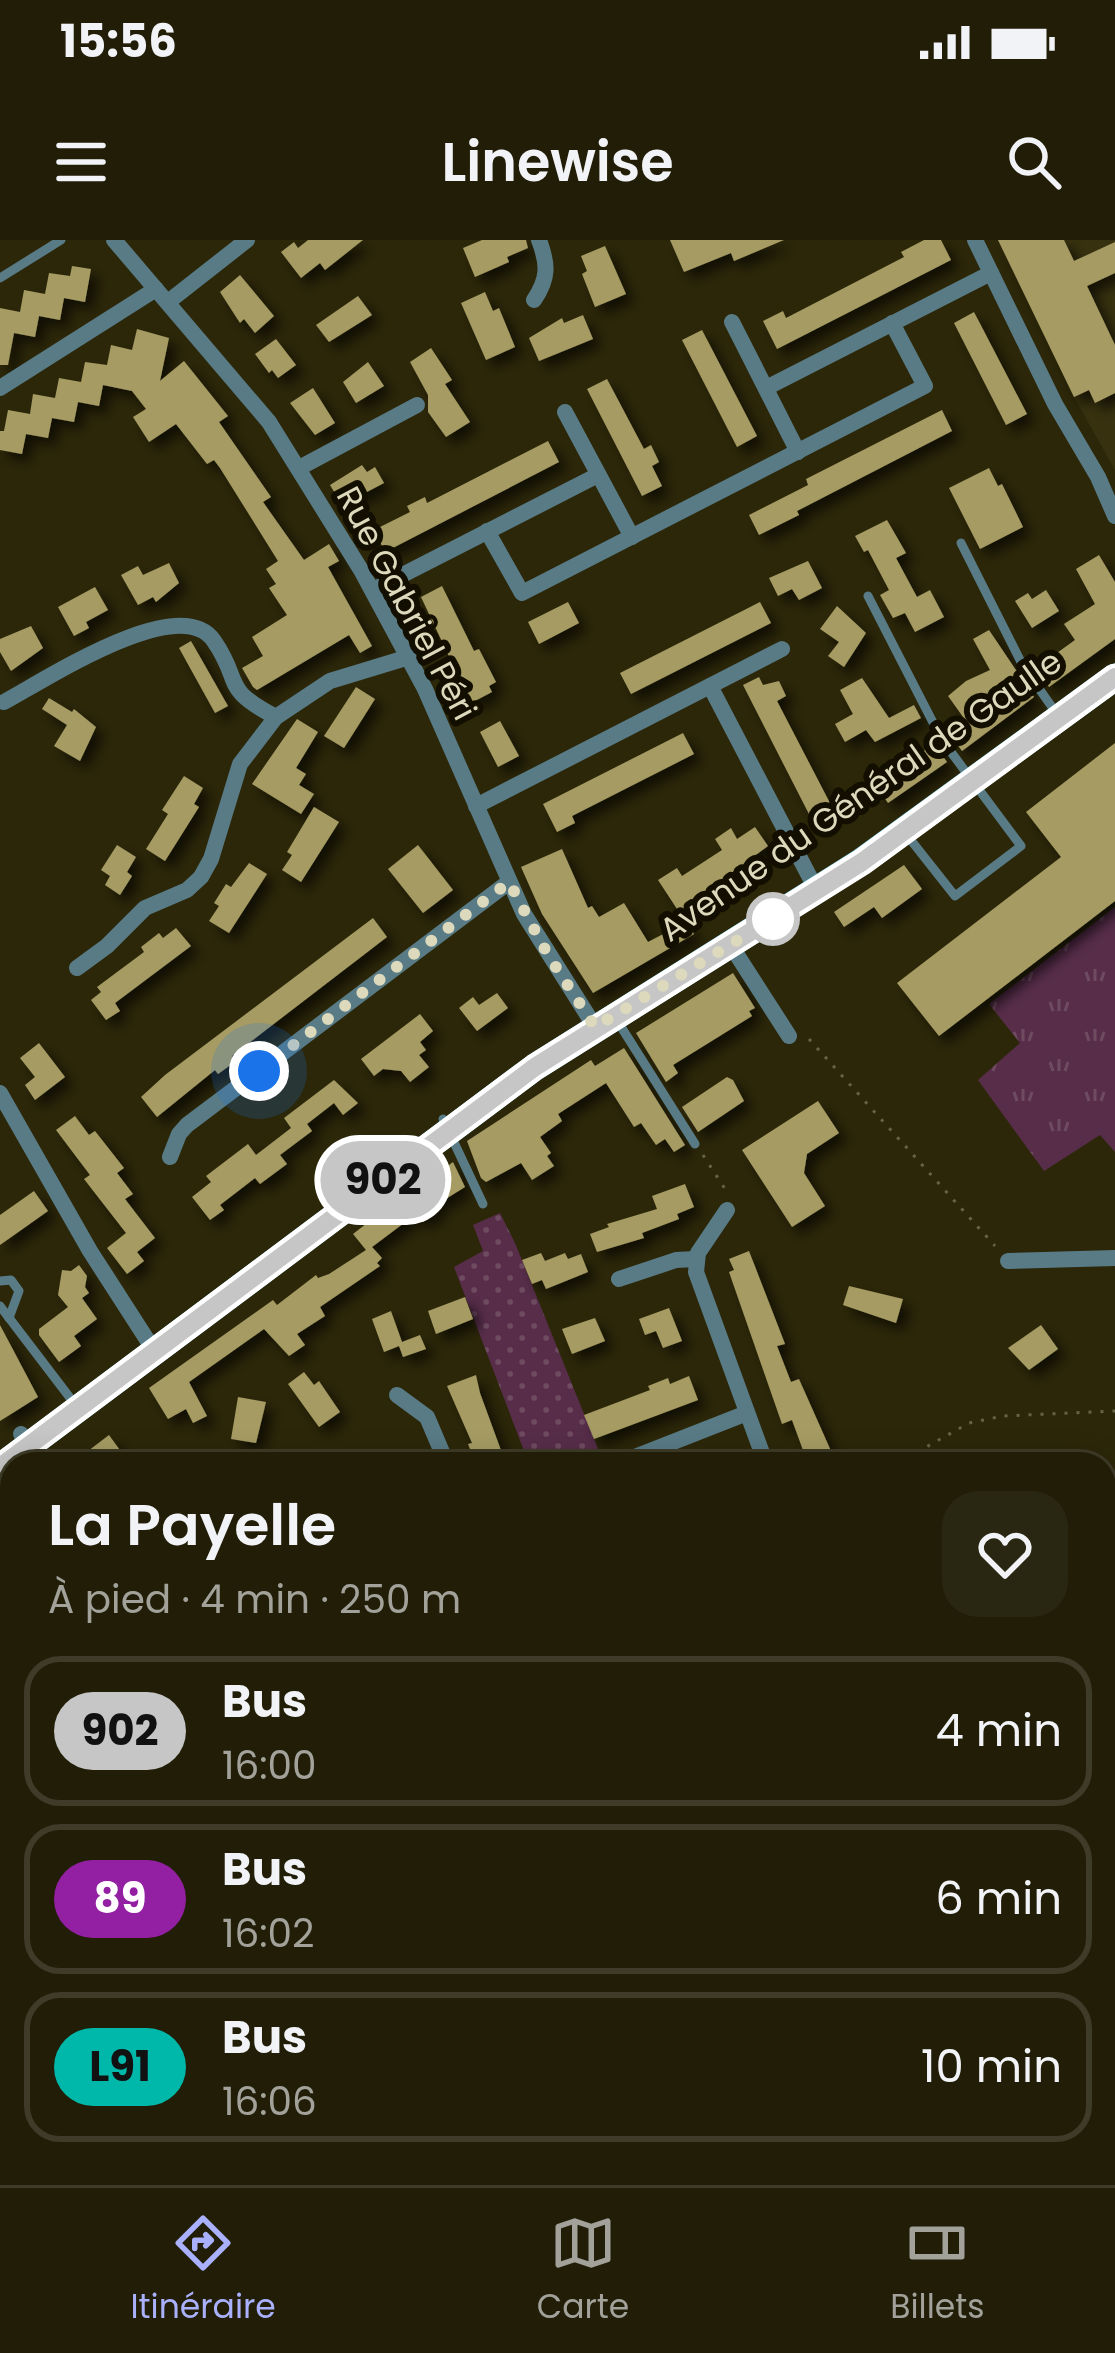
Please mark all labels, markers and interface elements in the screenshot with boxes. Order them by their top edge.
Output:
text: 15:56 [60,10,177,73]
text: Linewise [441,124,674,200]
icon: menu [48,129,114,195]
icon: search [1001,129,1067,195]
street label: Rue Gabriel Péri [325,478,488,728]
street label: Avenue du Général de Gaulle [650,638,1071,953]
unlabelled marker [748,894,798,944]
your location [229,1041,289,1101]
line badge: 902 [314,1141,452,1219]
text: 902 [344,1150,422,1209]
text: La Payelle [48,1485,336,1565]
button: heart [942,1491,1068,1617]
text: À pied · 4 min · 250 m [48,1572,461,1627]
text: Bus [222,1670,307,1733]
text: 4 min [935,1699,1062,1762]
text: 902 [81,1701,159,1760]
text: 16:00 [222,1738,317,1793]
text: Bus [222,1838,307,1901]
text: 6 min [935,1867,1062,1930]
text: 89 [93,1869,147,1928]
text: 16:02 [222,1906,314,1961]
text: Bus [222,2006,307,2069]
text: 10 min [921,2035,1062,2098]
text: L91 [89,2037,151,2096]
text: 16:06 [222,2074,317,2129]
tab: Itinéraire [130,2210,276,2332]
tab: Carte [537,2210,629,2332]
tab: Billets [890,2210,985,2332]

